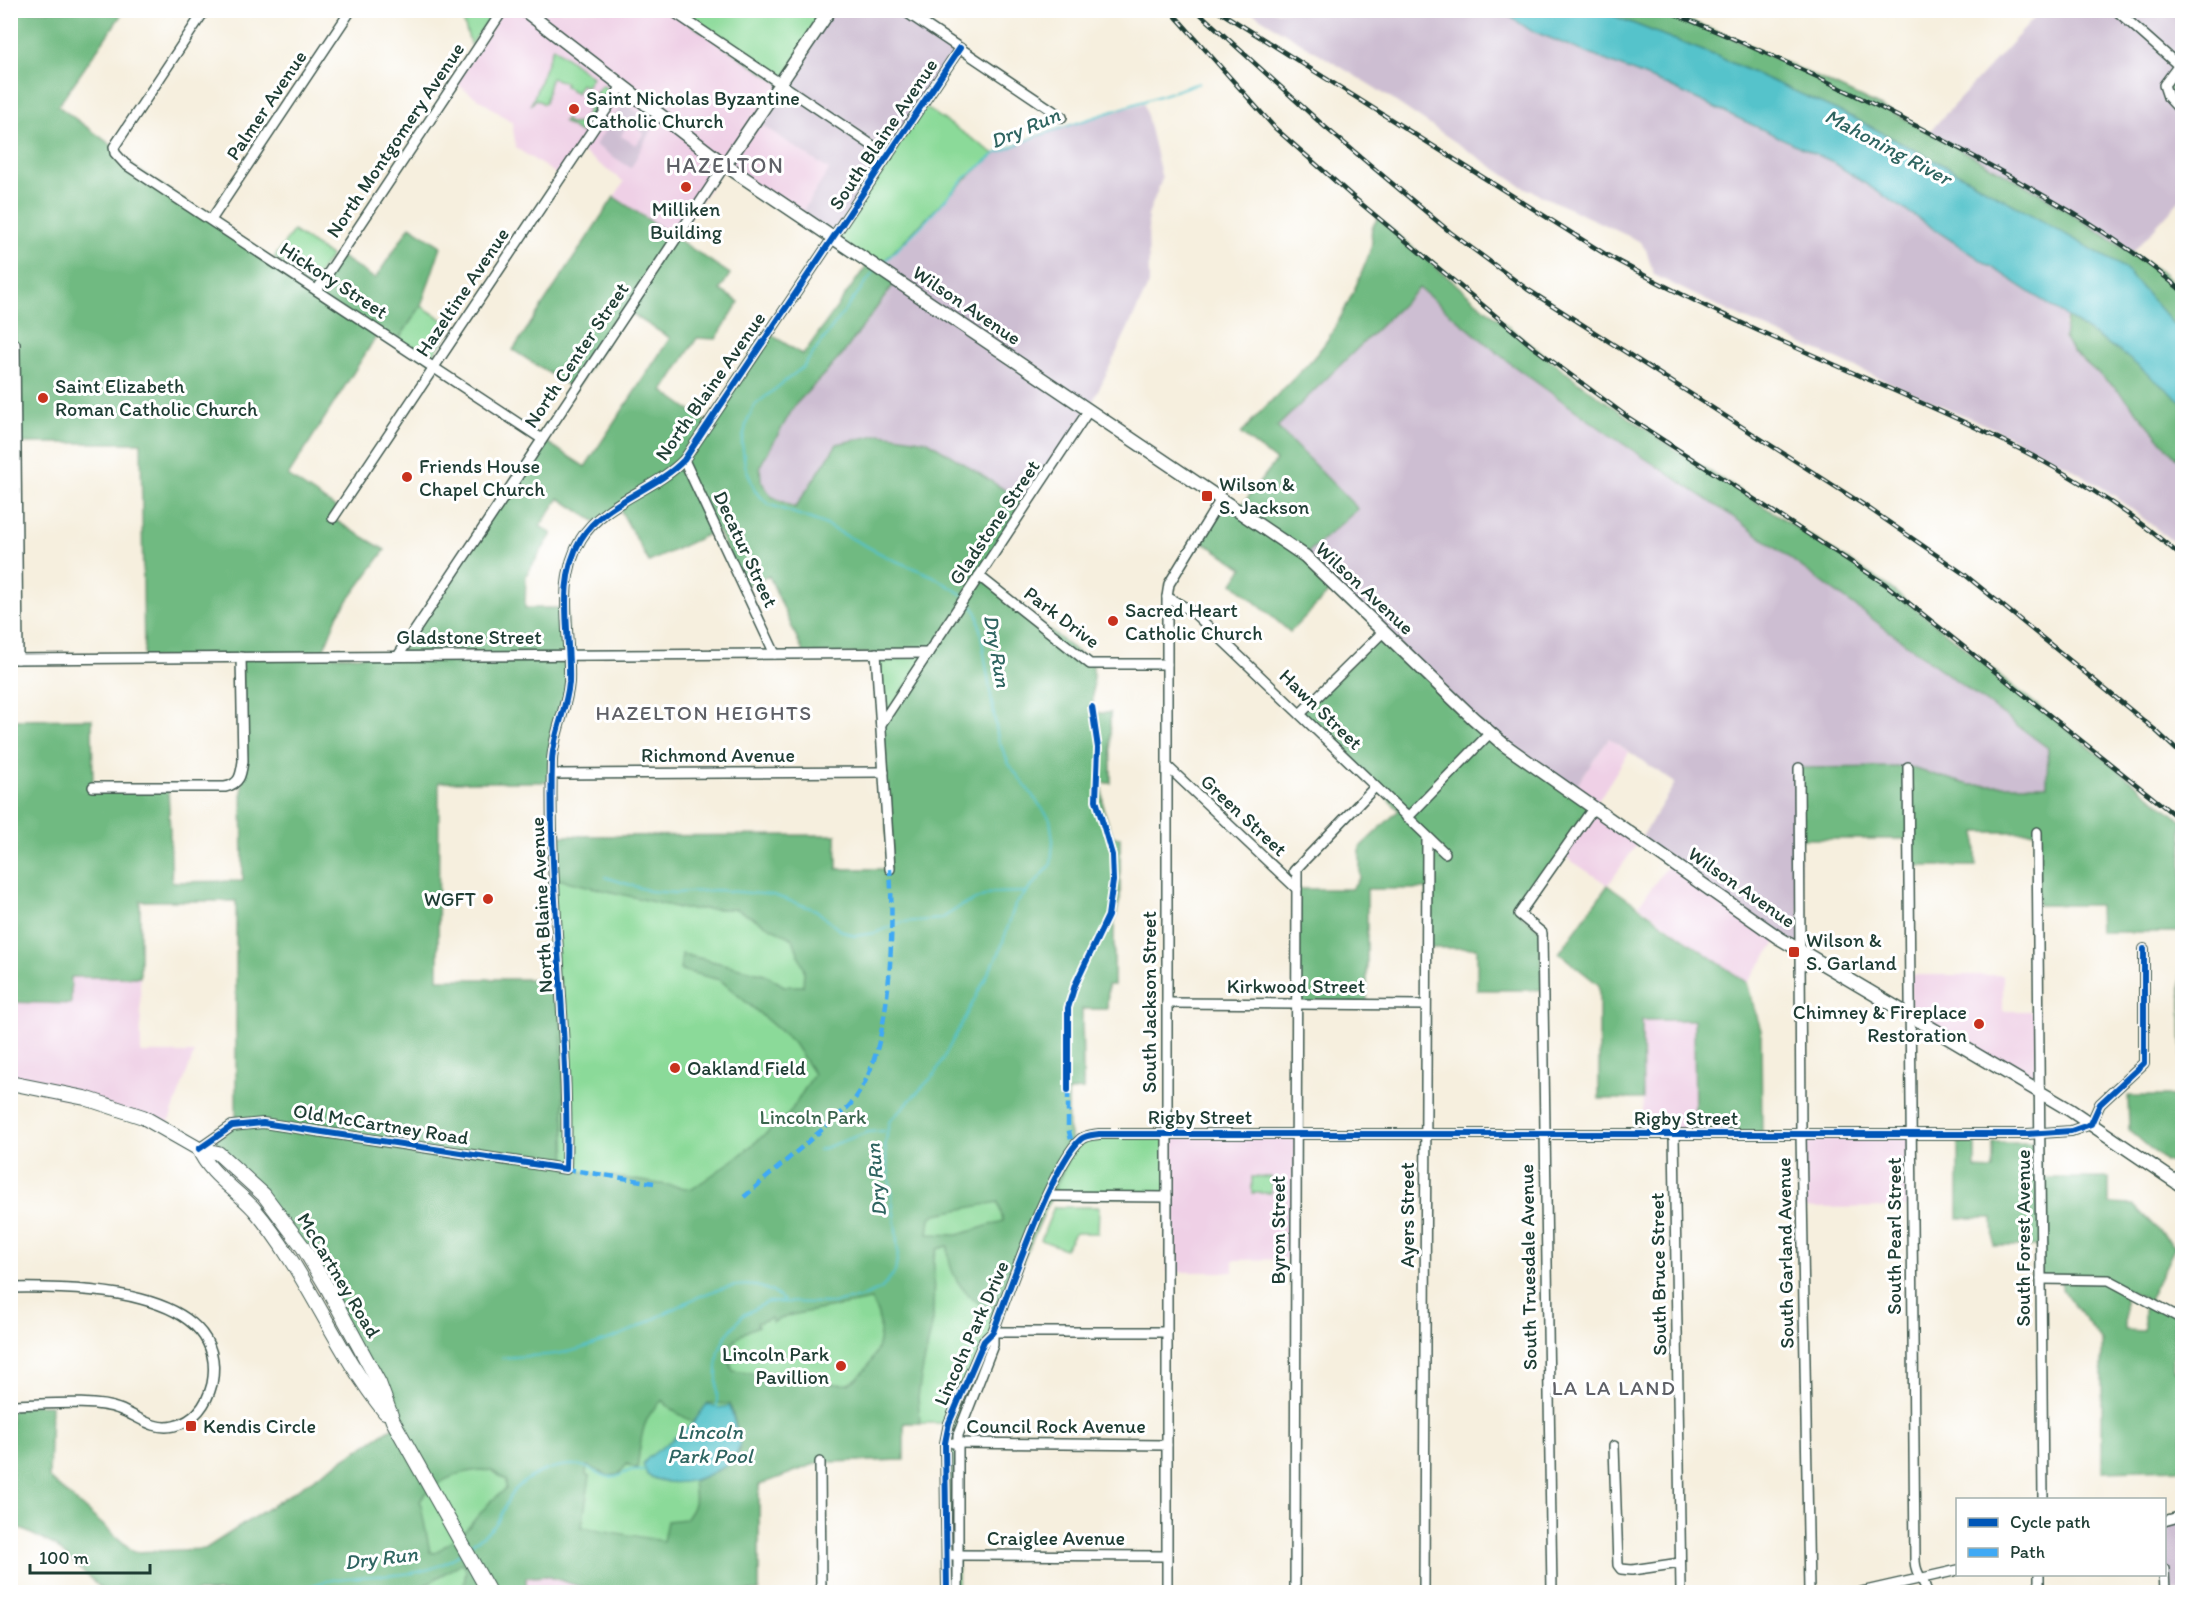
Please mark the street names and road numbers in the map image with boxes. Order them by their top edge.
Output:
street label: North Montgomery Avenue [321,38,469,242]
street label: Palmer Avenue [220,45,312,165]
street label: South Blaine Avenue [823,54,943,214]
street label: Hazeltine Avenue [410,223,514,361]
street label: Hickory Street [276,236,392,324]
street label: Wilson Avenue [908,260,1026,350]
street label: North Center Street [518,278,634,432]
street label: North Blaine Avenue [650,307,770,465]
street label: Gladstone Street [943,455,1045,589]
street label: Decatur Street [709,487,783,611]
street label: Wilson Avenue [1311,536,1419,640]
street label: Park Drive [1019,581,1105,653]
street label: Gladstone Street [396,625,542,649]
street label: Hawn Street [1274,663,1368,755]
street label: Richmond Avenue [641,743,795,767]
street label: Green Street [1196,769,1293,861]
street label: North Blaine Avenue [524,816,558,994]
street label: Wilson Avenue [1684,841,1800,933]
street label: South Jackson Street [1137,911,1161,1093]
street label: Kirkwood Street [1227,974,1365,998]
street label: Old McCartney Road [292,1098,471,1150]
street label: Rigby Street [1148,1105,1252,1129]
street label: Rigby Street [1634,1106,1738,1130]
street label: South Forest Avenue [2011,1149,2035,1327]
street label: South Garland Avenue [1771,1157,1799,1349]
street label: South Pearl Street [1882,1157,1906,1315]
street label: Ayers Street [1395,1162,1419,1268]
street label: South Truesdale Avenue [1514,1164,1542,1370]
street label: Byron Street [1266,1176,1290,1284]
street label: South Bruce Street [1645,1192,1671,1356]
street label: McCartney Road [292,1208,386,1342]
street label: Lincoln Park Drive [928,1257,1014,1409]
street label: Council Rock Avenue [966,1414,1146,1438]
street label: Craiglee Avenue [987,1526,1125,1550]

